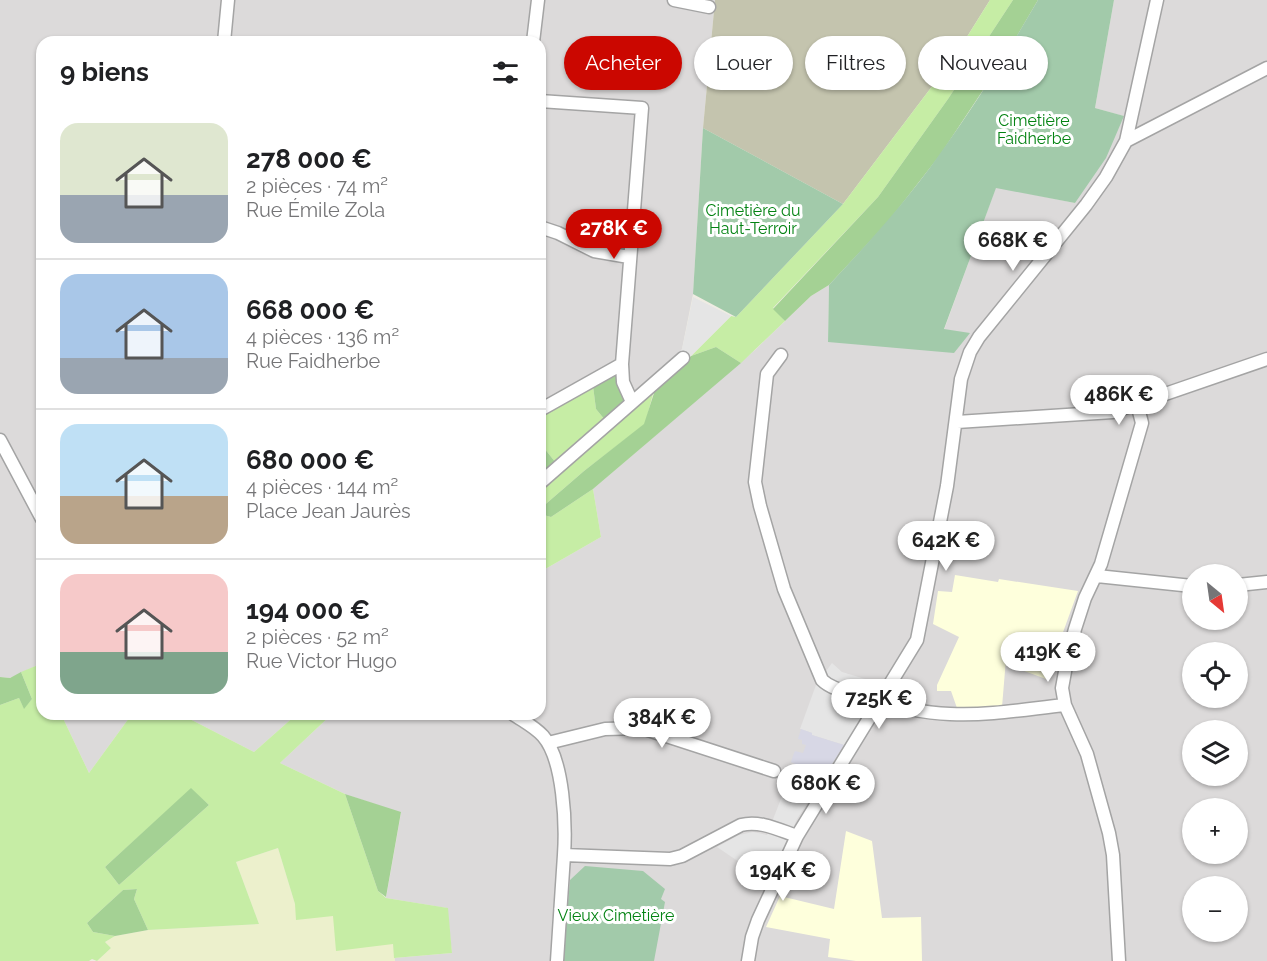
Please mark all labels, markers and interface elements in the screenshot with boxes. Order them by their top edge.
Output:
chip: Acheter [564,36,682,90]
chip: Louer [694,36,793,90]
chip: Filtres [805,36,906,90]
chip: Nouveau [918,36,1048,90]
icon: filters [489,56,522,89]
text: 9 biens [60,57,149,87]
park label: Cimetière Faidherbe [997,111,1071,148]
text: 278 000 € [246,144,372,174]
icon: home [108,147,180,219]
text: 2 pièces · 74 m² [246,174,388,198]
text: Rue Émile Zola [246,198,385,222]
park label: Cimetière du Haut-Terroir [705,201,801,238]
pin: 278K € [565,209,663,260]
text: 278K € [580,216,648,240]
pin: 668K € [964,221,1062,272]
text: 668K € [978,228,1048,252]
text: 668 000 € [246,295,374,325]
icon: home [108,298,180,370]
text: 4 pièces · 136 m² [246,325,399,349]
text: Rue Faidherbe [246,349,380,373]
pin: 486K € [1070,375,1168,426]
text: 486K € [1084,382,1154,406]
text: 680 000 € [246,445,375,475]
icon: home [108,448,180,520]
text: 4 pièces · 144 m² [246,475,398,499]
text: Place Jean Jaurès [246,499,411,523]
pin: 642K € [897,521,995,572]
text: 642K € [912,528,980,552]
north arrow [1182,564,1248,630]
map controls [1182,564,1248,942]
text: 194 000 € [246,595,370,625]
icon: home [108,598,180,670]
text: 2 pièces · 52 m² [246,625,389,649]
pin: 419K € [999,632,1097,683]
text: 419K € [1015,639,1081,663]
button: locate [1182,642,1248,708]
text: Rue Victor Hugo [246,649,397,673]
pin: 725K € [830,679,928,730]
text: 725K € [845,686,913,710]
pin: 384K € [613,698,711,749]
text: 384K € [628,705,696,729]
button: layers [1182,720,1248,786]
pin: 680K € [777,764,875,815]
text: 680K € [791,771,861,795]
button: + [1182,798,1248,864]
pin: 194K € [734,851,832,902]
text: 194K € [750,858,816,882]
button: − [1182,876,1248,942]
park label: Vieux Cimetière [558,906,674,925]

